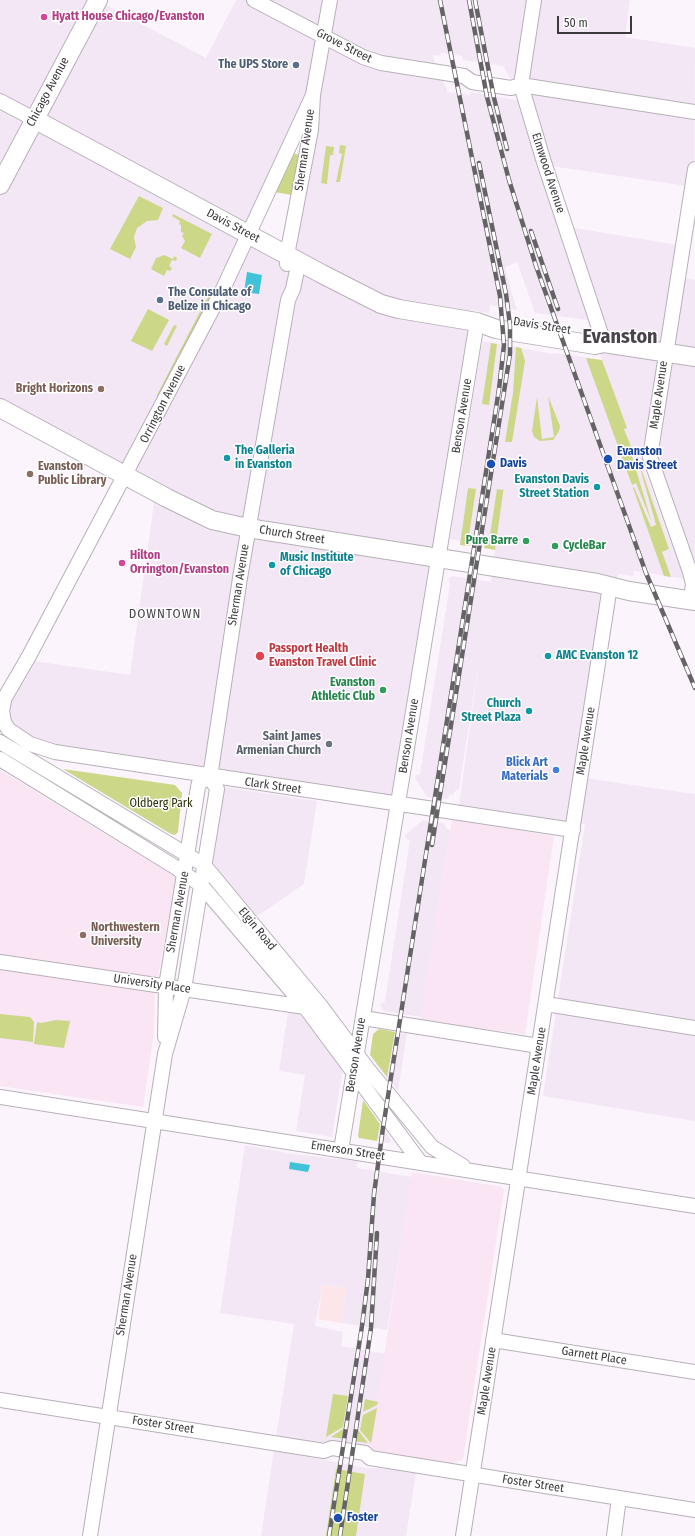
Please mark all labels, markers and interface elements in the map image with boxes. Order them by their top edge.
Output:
scale bar [559,8,634,34]
place label: Hyatt House Chicago/Evanston [52,10,205,24]
marker: Hyatt House Chicago/Evanston [39,12,49,22]
text: 50 m [564,16,588,30]
street label: Grove Street [314,26,374,66]
street label: Chicago Avenue [24,55,72,129]
place label: The UPS Store [218,58,288,72]
marker: The UPS Store [291,60,301,70]
street label: Sherman Avenue [292,108,318,192]
street label: Elmwood Avenue [528,131,568,215]
street label: Davis Street [204,206,262,246]
place label: The Consulate of Belize in Chicago [168,286,251,314]
marker: The Consulate of Belize in Chicago [155,295,165,305]
street label: Davis Street [512,314,572,338]
district label: Evanston [582,325,658,349]
street label: Maple Avenue [647,360,671,430]
street label: Orrington Avenue [137,362,189,446]
street label: Benson Avenue [449,378,475,454]
place label: Bright Horizons [16,382,93,396]
marker: Bright Horizons [96,384,106,394]
place label: The Galleria in Evanston [235,444,295,472]
place label: Evanston Davis Street [617,445,677,473]
marker: The Galleria in Evanston [222,453,232,463]
marker: Evanston Davis Street [602,453,614,465]
place label: Davis [500,457,527,471]
marker: Davis [485,458,497,470]
place label: Evanston Public Library [38,460,106,488]
marker: Evanston Public Library [25,469,35,479]
place label: Evanston Davis Street Station [515,473,589,501]
marker: Evanston Davis Street Station [592,482,602,492]
street label: Church Street [258,523,326,547]
place label: Pure Barre [466,534,518,548]
marker: Pure Barre [521,536,531,546]
place label: CycleBar [563,539,606,553]
marker: CycleBar [550,541,560,551]
street label: Sherman Avenue [225,543,253,627]
place label: Hilton Orrington/Evanston [130,549,229,577]
place label: Music Institute of Chicago [280,551,354,579]
marker: Hilton Orrington/Evanston [117,558,127,568]
marker: Music Institute of Chicago [267,560,277,570]
district label: DOWNTOWN [129,606,201,622]
place label: Passport Health Evanston Travel Clinic [269,642,376,670]
place label: AMC Evanston 12 [556,649,638,663]
marker: Passport Health Evanston Travel Clinic [254,650,266,662]
marker: AMC Evanston 12 [543,651,553,661]
place label: Evanston Athletic Club [311,676,375,704]
marker: Evanston Athletic Club [378,685,388,695]
place label: Church Street Plaza [461,697,521,725]
street label: Benson Avenue [396,698,422,774]
marker: Church Street Plaza [524,706,534,716]
street label: Maple Avenue [574,706,598,776]
place label: Saint James Armenian Church [236,730,321,758]
marker: Saint James Armenian Church [324,739,334,749]
place label: Blick Art Materials [501,756,548,784]
marker: Blick Art Materials [551,765,561,775]
street label: Clark Street [244,775,302,797]
park label: Oldberg Park [129,797,193,811]
street label: Sherman Avenue [164,870,192,954]
street label: Elgin Road [235,905,279,953]
place label: Northwestern University [91,921,160,949]
marker: Northwestern University [78,930,88,940]
street label: University Place [112,971,192,997]
street label: Benson Avenue [343,1017,369,1093]
street label: Maple Avenue [525,1026,549,1096]
street label: Emerson Street [310,1138,386,1164]
street label: Sherman Avenue [113,1253,141,1337]
street label: Garnett Place [560,1344,628,1368]
street label: Maple Avenue [475,1346,499,1416]
street label: Foster Street [131,1413,195,1437]
street label: Foster Street [501,1472,565,1496]
place label: Foster [347,1511,378,1525]
marker: Foster [332,1512,344,1524]

